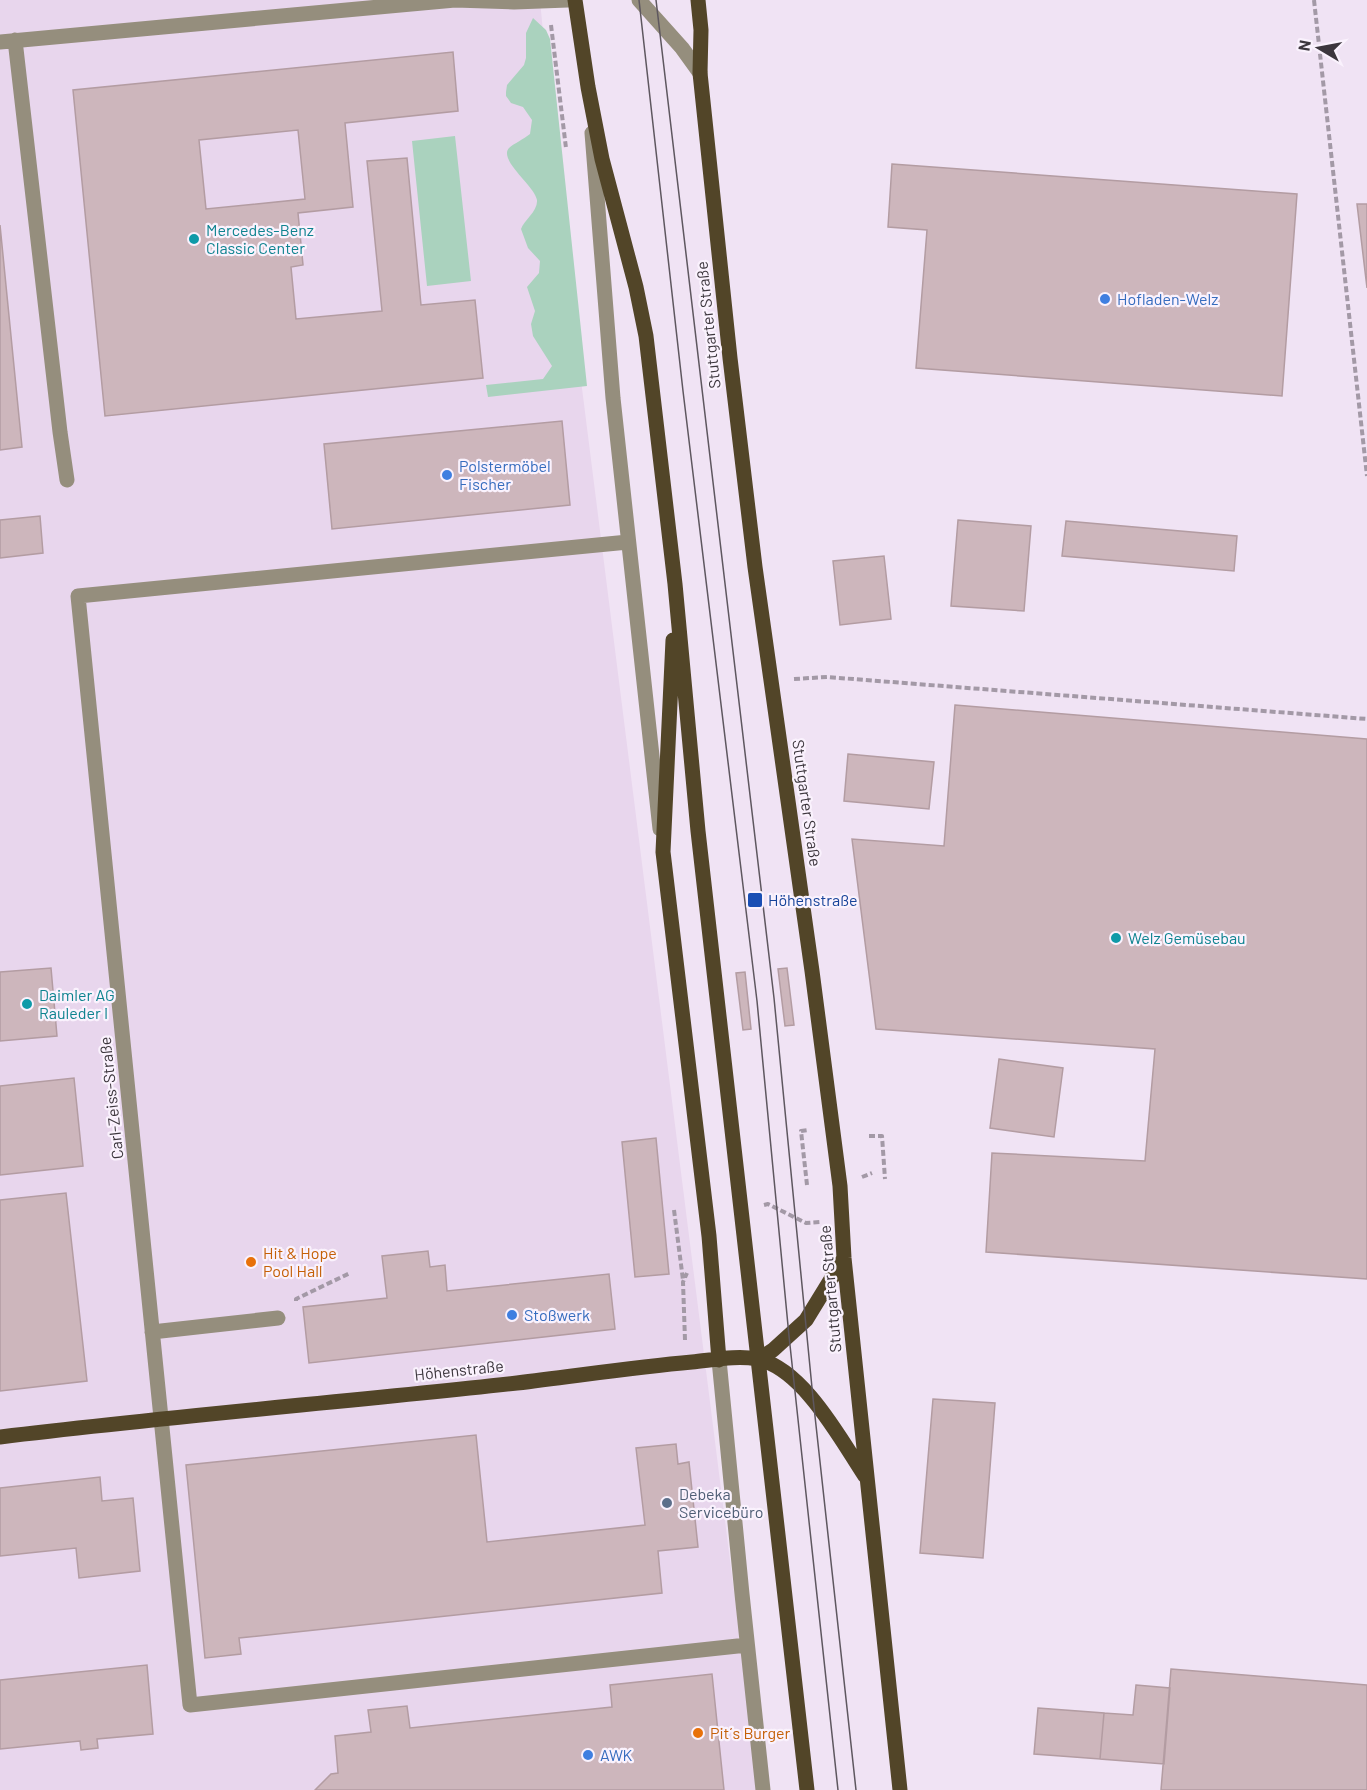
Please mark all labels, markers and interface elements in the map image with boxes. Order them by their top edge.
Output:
north arrow [1289,18,1349,78]
text: N [1293,38,1314,52]
place label: Mercedes-Benz Classic Center [206,220,314,257]
marker: Mercedes-Benz Classic Center [187,232,201,246]
street label: Stuttgarter Straße [691,261,724,390]
place label: Hofladen-Welz [1117,289,1218,308]
marker: Hofladen-Welz [1098,292,1112,306]
place label: Polstermöbel Fischer [459,456,551,493]
marker: Polstermöbel Fischer [440,468,454,482]
street label: Stuttgarter Straße [789,738,826,868]
place label: Höhenstraße [768,890,858,909]
marker: Höhenstraße [746,891,764,909]
place label: Welz Gemüsebau [1128,928,1246,947]
marker: Welz Gemüsebau [1109,931,1123,945]
place label: Daimler AG Rauleder I [39,985,115,1022]
marker: Daimler AG Rauleder I [20,997,34,1011]
street label: Carl-Zeiss-Straße [95,1036,126,1160]
street label: Stuttgarter Straße [814,1225,845,1354]
place label: Hit & Hope Pool Hall [263,1243,337,1280]
marker: Hit & Hope Pool Hall [244,1255,258,1269]
place label: Stoßwerk [524,1305,590,1324]
marker: Stoßwerk [505,1308,519,1322]
street label: Höhenstraße [413,1355,505,1384]
place label: Debeka Servicebüro [679,1484,763,1521]
marker: Debeka Servicebüro [660,1496,674,1510]
place label: Pit´s Burger [710,1723,790,1742]
marker: Pit´s Burger [691,1726,705,1740]
place label: AWK [600,1745,633,1764]
marker: AWK [581,1748,595,1762]

